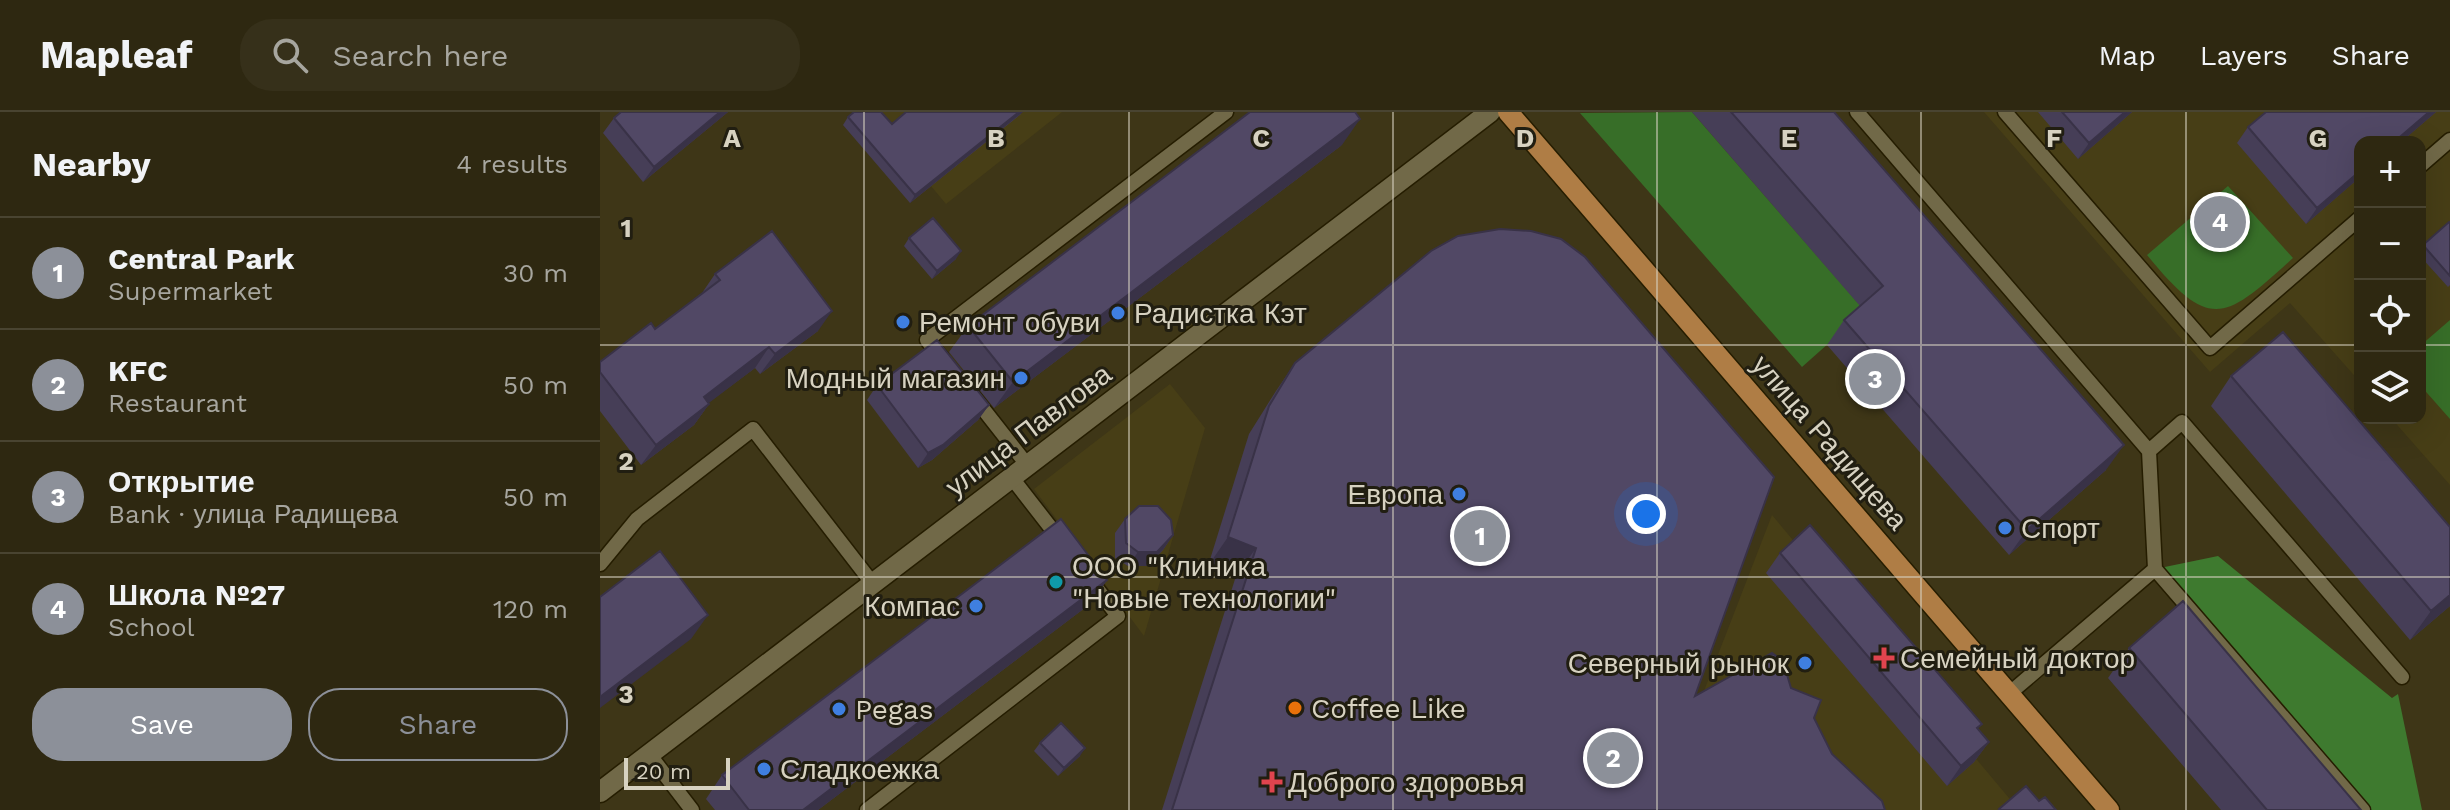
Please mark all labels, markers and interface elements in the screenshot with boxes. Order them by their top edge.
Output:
search box [240,19,800,91]
text: Mapleaf [40,33,192,77]
icon: search [268,33,312,77]
text: Search here [332,38,508,73]
text: Map [2099,39,2156,72]
text: Layers [2200,39,2288,72]
text: Share [2332,39,2410,72]
text: A [723,123,741,153]
text: B [987,123,1005,153]
text: C [1252,123,1270,153]
text: D [1516,123,1534,153]
text: E [1781,123,1797,153]
text: F [2046,123,2062,153]
text: G [2309,123,2327,153]
map controls [2354,136,2426,424]
button: + [2354,136,2426,208]
text: Nearby [32,144,151,184]
text: 4 results [456,149,568,179]
pin: 4 [2194,192,2246,252]
button: − [2354,208,2426,280]
text: 1 [620,213,632,243]
text: Central Park [108,241,294,276]
text: 1 [52,258,64,288]
text: 30 m [503,258,568,288]
text: Supermarket [108,276,272,306]
button: locate [2354,280,2426,352]
place label: Радистка Кэт [1134,297,1307,330]
marker: Радистка Кэт [1109,304,1127,322]
place label: Ремонт обуви [919,306,1100,339]
marker: Ремонт обуви [894,313,912,331]
street label: улица Радищева [1745,348,1915,537]
pin: 3 [1849,349,1901,409]
button: layers [2354,352,2426,424]
text: KFC [108,353,167,388]
street label: улица Павлова [939,357,1118,503]
place label: Модный магазин [786,362,1005,395]
marker: Модный магазин [1012,369,1030,387]
text: 2 [50,370,66,400]
text: 50 m [503,370,568,400]
text: Restaurant [108,388,247,418]
text: 2 [618,446,634,476]
text: Открытие [108,464,255,499]
place label: Европа [1348,478,1443,511]
text: 3 [50,482,66,512]
text: 50 m [503,482,568,512]
marker: Европа [1450,485,1468,503]
your location [1626,494,1666,534]
text: Bank · улица Радищева [108,499,398,529]
pin: 1 [1454,506,1506,566]
place label: Спорт [2021,512,2100,545]
marker: Спорт [1996,519,2014,537]
place label: ООО "Клиника "Новые технологии" [1072,550,1336,615]
marker: ООО "Клиника "Новые технологии" [1047,573,1065,591]
text: Школа №27 [108,577,285,612]
place label: Компас [864,590,960,623]
text: 4 [50,594,66,624]
text: 120 m [493,594,568,624]
marker: Компас [967,597,985,615]
text: School [108,612,194,642]
place label: Семейный доктор [1900,642,2135,675]
place label: Северный рынок [1568,647,1790,680]
marker: Семейный доктор [1875,649,1893,667]
marker: Северный рынок [1796,654,1814,672]
text: 3 [618,679,634,709]
button: Save [32,688,292,761]
button: Share [308,688,568,761]
place label: Coffee Like [1311,692,1466,725]
place label: Pegas [855,693,933,726]
marker: Coffee Like [1286,699,1304,717]
marker: Pegas [830,700,848,718]
pin: 2 [1587,728,1639,788]
place label: Сладкоежка [780,753,939,786]
scale bar [624,754,730,790]
text: 20 m [636,759,691,784]
marker: Сладкоежка [755,760,773,778]
place label: Доброго здоровья [1288,766,1525,799]
marker: Доброго здоровья [1263,773,1281,791]

